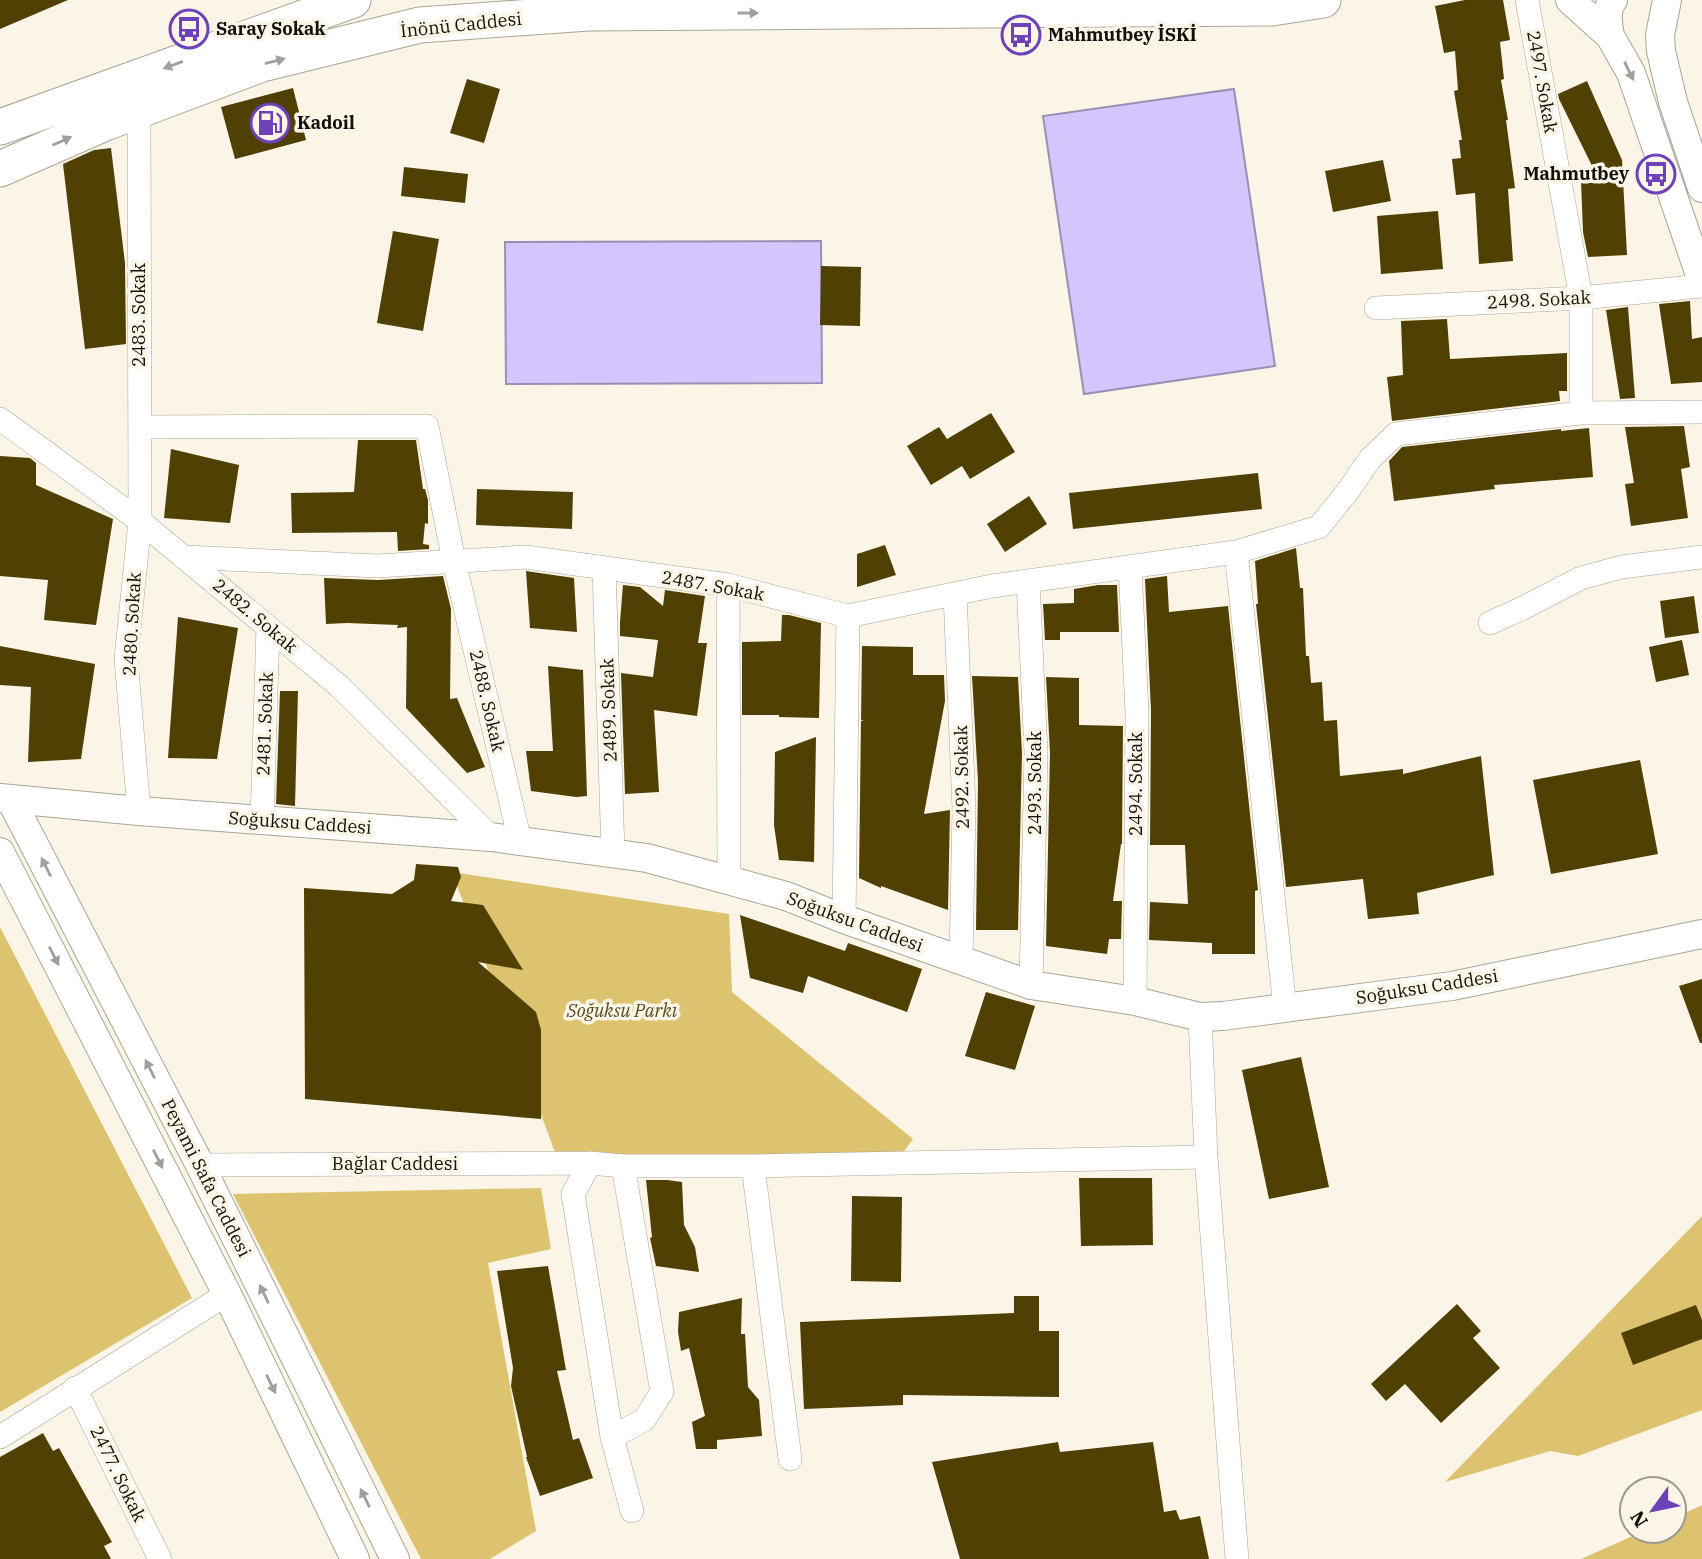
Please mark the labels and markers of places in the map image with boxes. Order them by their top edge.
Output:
bus stop icon: Saray Sokak [168,8,210,50]
bus stop icon: Mahmutbey İSKİ [1000,14,1042,56]
place label: Saray Sokak [216,17,326,40]
place label: Mahmutbey İSKİ [1048,23,1197,46]
fuel station icon: Kadoil [249,102,291,144]
place label: Kadoil [297,111,355,134]
bus stop icon: Mahmutbey [1635,153,1677,195]
place label: Mahmutbey [1523,162,1630,185]

